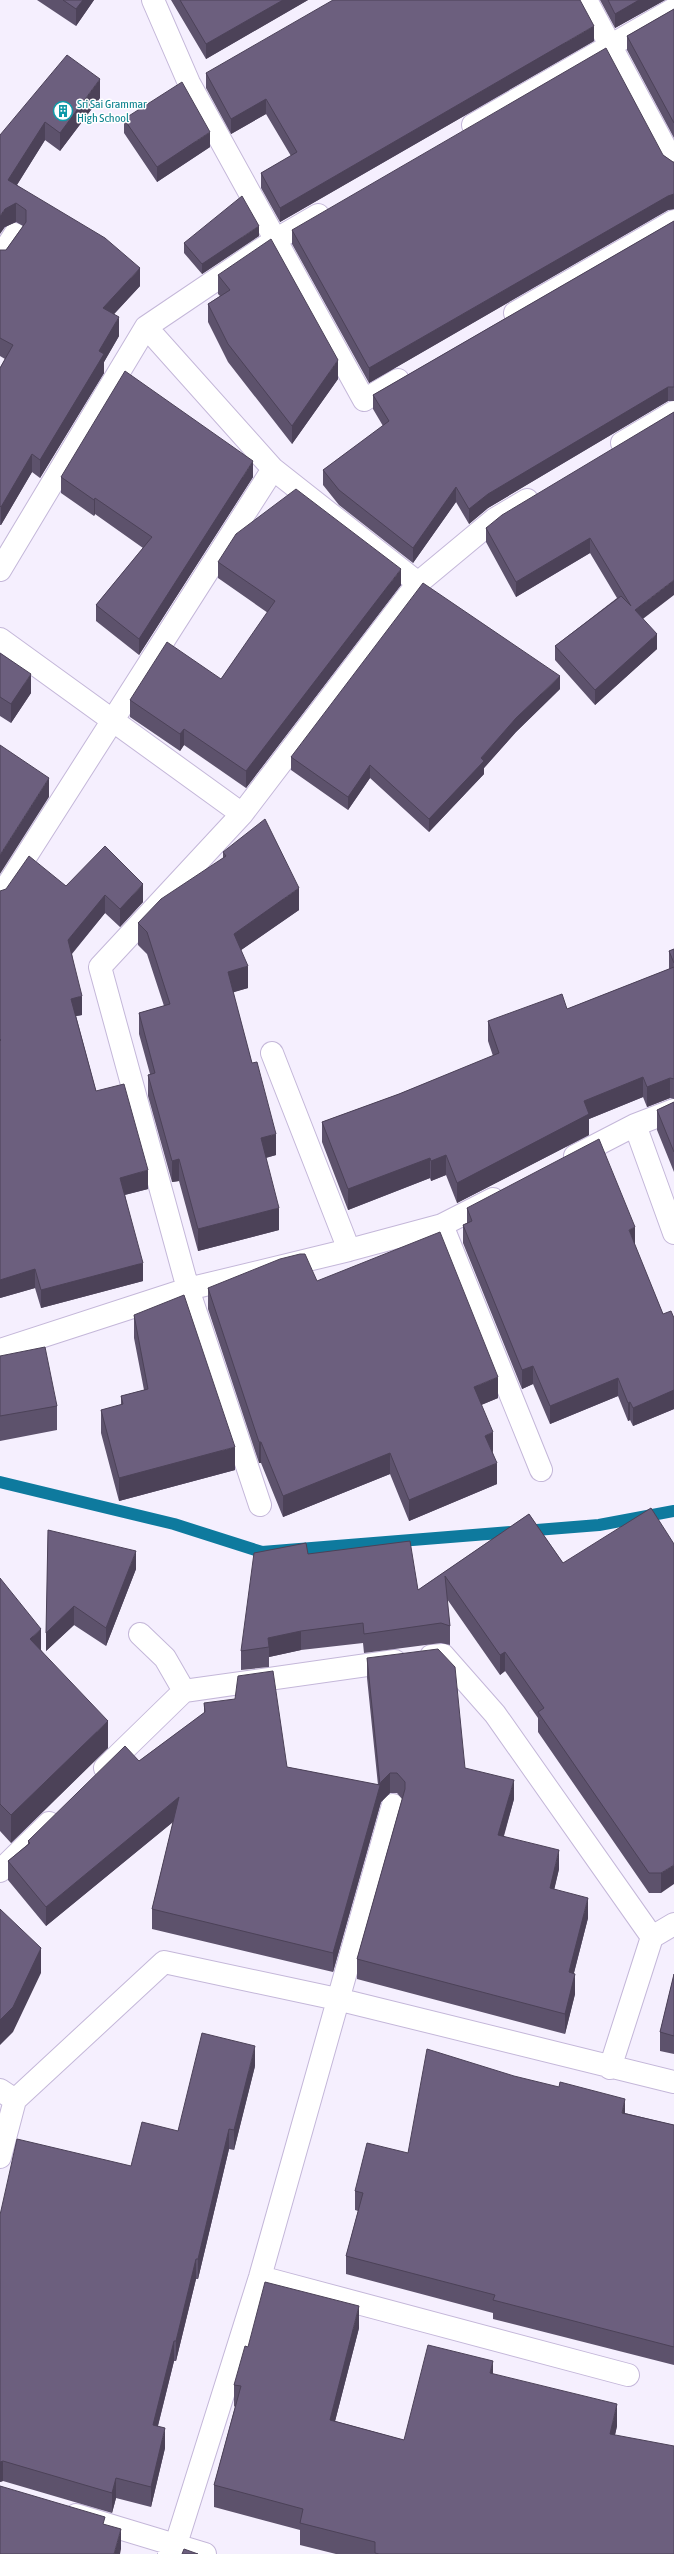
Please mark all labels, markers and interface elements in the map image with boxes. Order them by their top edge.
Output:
place label: Sri Sai Grammar High School [77,97,147,125]
building icon: Sri Sai Grammar High School [52,100,74,122]

